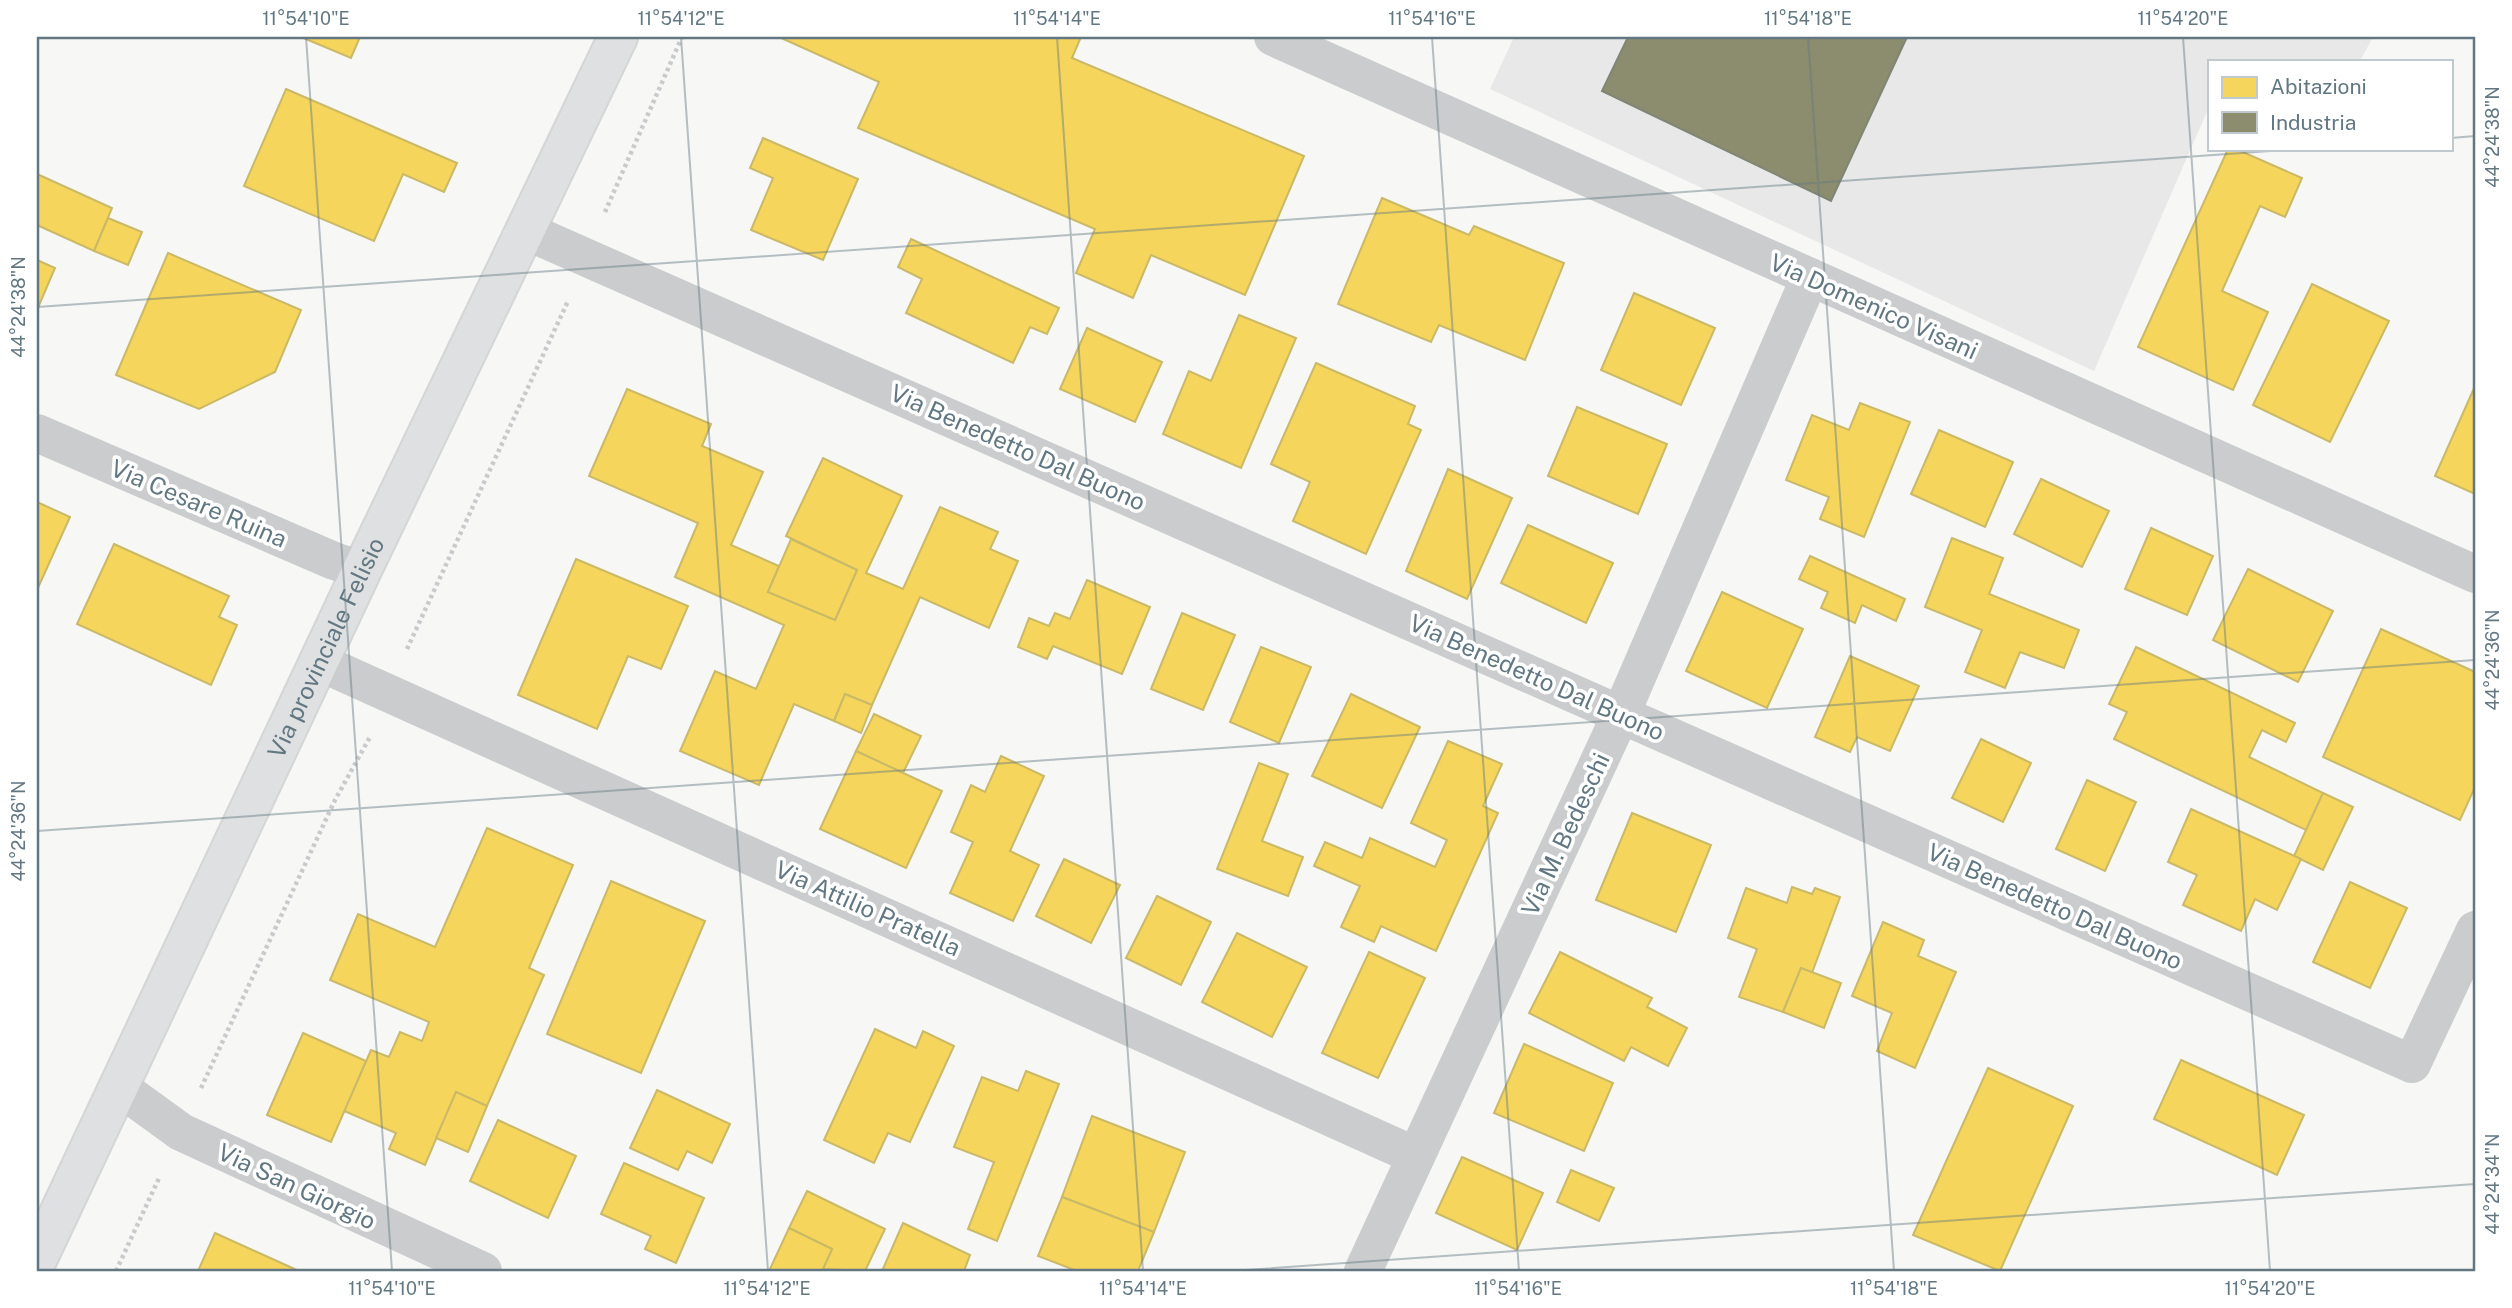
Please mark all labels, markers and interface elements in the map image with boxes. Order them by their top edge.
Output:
text: 11°54'10"E [262,8,350,29]
text: 11°54'12"E [637,8,725,29]
text: 11°54'14"E [1013,8,1101,29]
text: 11°54'16"E [1388,8,1476,29]
text: 11°54'18"E [1764,8,1852,29]
text: 11°54'20"E [2138,8,2228,29]
legend [2208,60,2452,150]
text: Abitazioni [2270,74,2367,99]
text: 44°24'38"N [2482,86,2503,188]
text: Industria [2270,110,2356,135]
street label: Via Domenico Visani [1766,248,1982,364]
text: 44°24'38"N [8,256,29,358]
street label: Via Benedetto Dal Buono [886,378,1150,516]
street label: Via Cesare Ruina [107,453,291,553]
street label: Via provinciale Felisio [262,533,390,762]
street label: Via Benedetto Dal Buono [1405,608,1669,746]
text: 44°24'36"N [2482,609,2503,711]
street label: Via M. Bedeschi [1515,748,1615,920]
text: 44°24'36"N [8,780,29,882]
street label: Via Benedetto Dal Buono [1923,837,2187,975]
street label: Via Attilio Pratella [771,855,965,961]
text: 44°24'34"N [2482,1133,2503,1235]
street label: Via San Giorgio [214,1137,380,1235]
text: 11°54'10"E [348,1278,436,1299]
text: 11°54'12"E [723,1278,811,1299]
text: 11°54'14"E [1099,1278,1187,1299]
text: 11°54'16"E [1474,1278,1562,1299]
text: 11°54'18"E [1850,1278,1938,1299]
text: 11°54'20"E [2225,1278,2315,1299]

